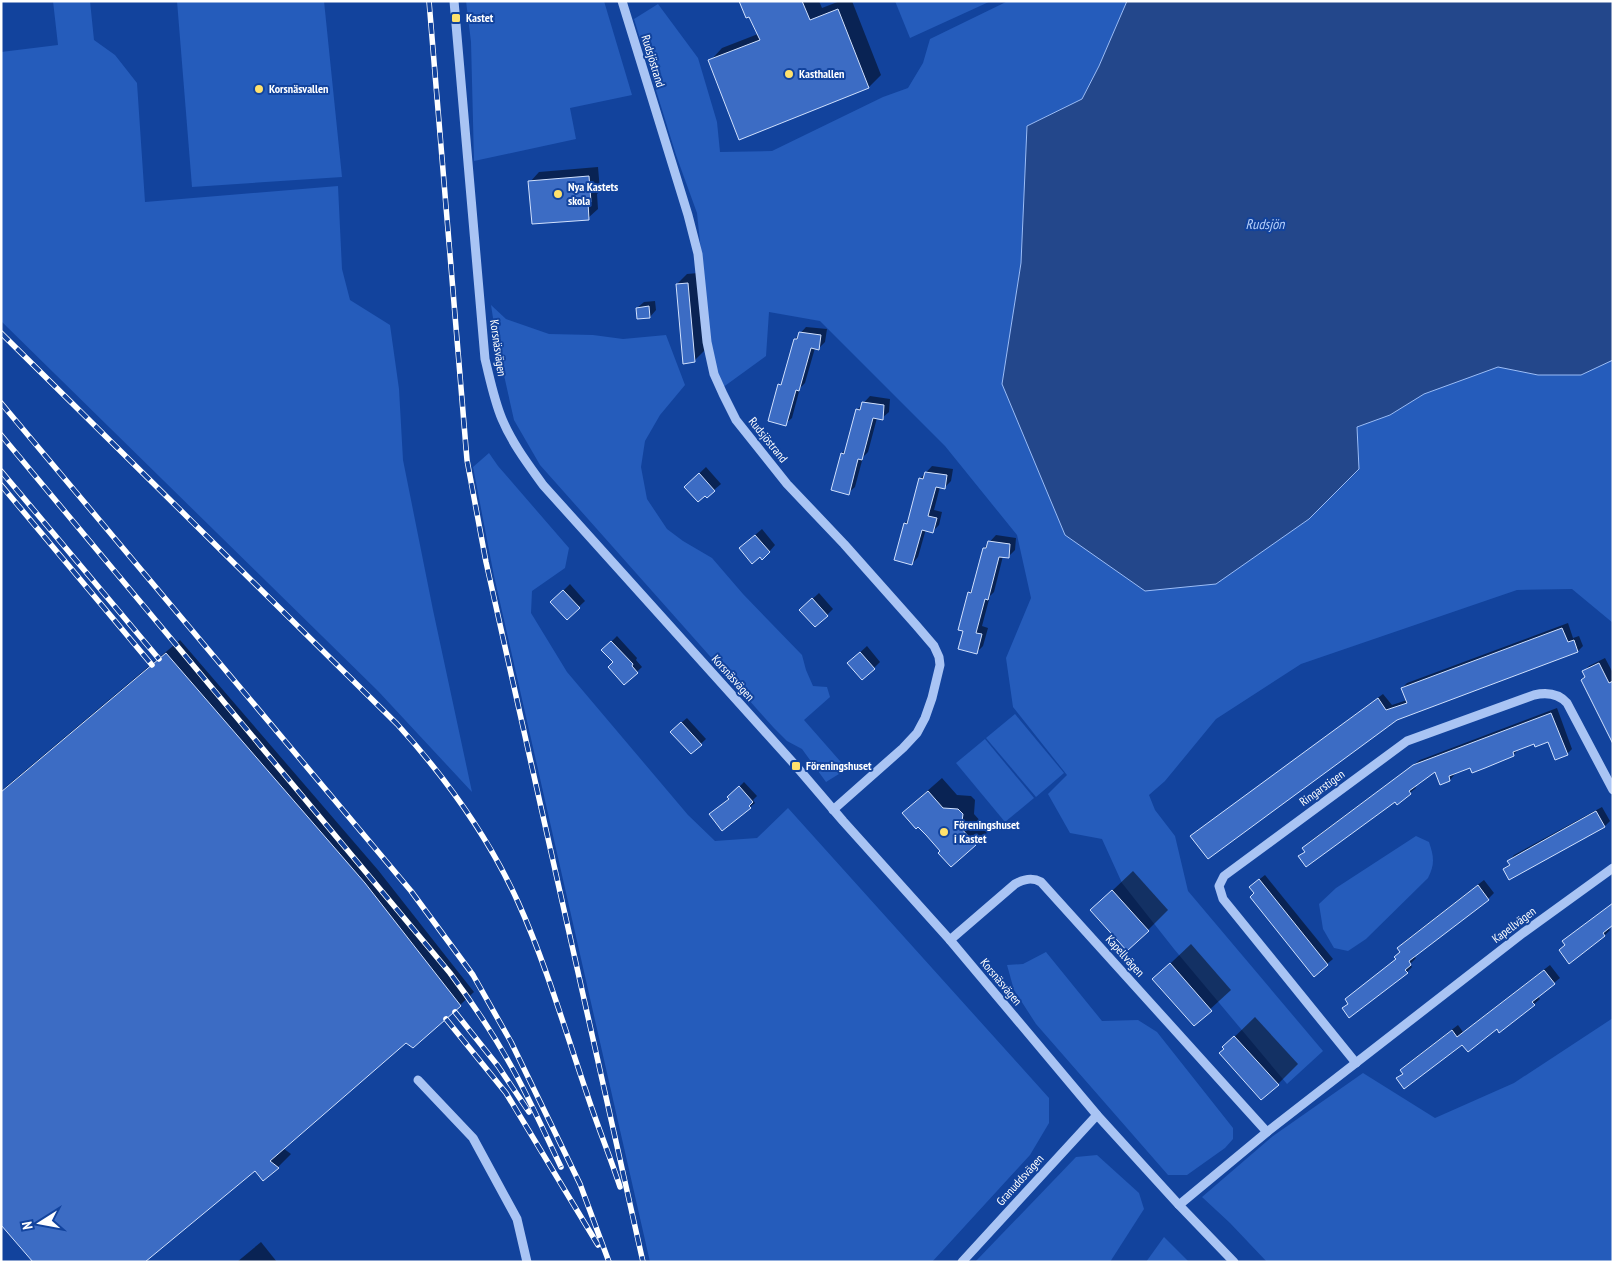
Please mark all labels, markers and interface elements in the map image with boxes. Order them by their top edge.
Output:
place label: Kastet [466,10,494,25]
marker: Kastet [450,12,462,24]
street label: Rudsjöstrand [638,33,669,89]
place label: Kasthallen [799,66,844,81]
marker: Kasthallen [783,68,795,80]
place label: Korsnäsvallen [269,81,328,96]
marker: Korsnäsvallen [253,83,265,95]
place label: Nya Kastets skola [568,179,618,208]
marker: Nya Kastets skola [552,188,564,200]
water label: Rudsjön [1246,215,1285,233]
street label: Korsnäsvägen [487,319,510,377]
street label: Rudsjöstrand [746,414,791,465]
street label: Korsnäsvägen [709,651,758,704]
place label: Föreningshuset [806,758,872,773]
marker: Föreningshuset [790,760,802,772]
street label: Ringarstigen [1296,766,1347,809]
place label: Föreningshuset i Kastet [954,817,1020,846]
marker: Föreningshuset i Kastet [938,826,950,838]
street label: Kapellvägen [1489,903,1539,946]
street label: Kapellvägen [1103,932,1148,980]
street label: Korsnäsvägen [977,955,1025,1008]
street label: Granuddsvägen [993,1151,1047,1208]
north arrow [15,1198,65,1248]
text: N [18,1220,37,1231]

